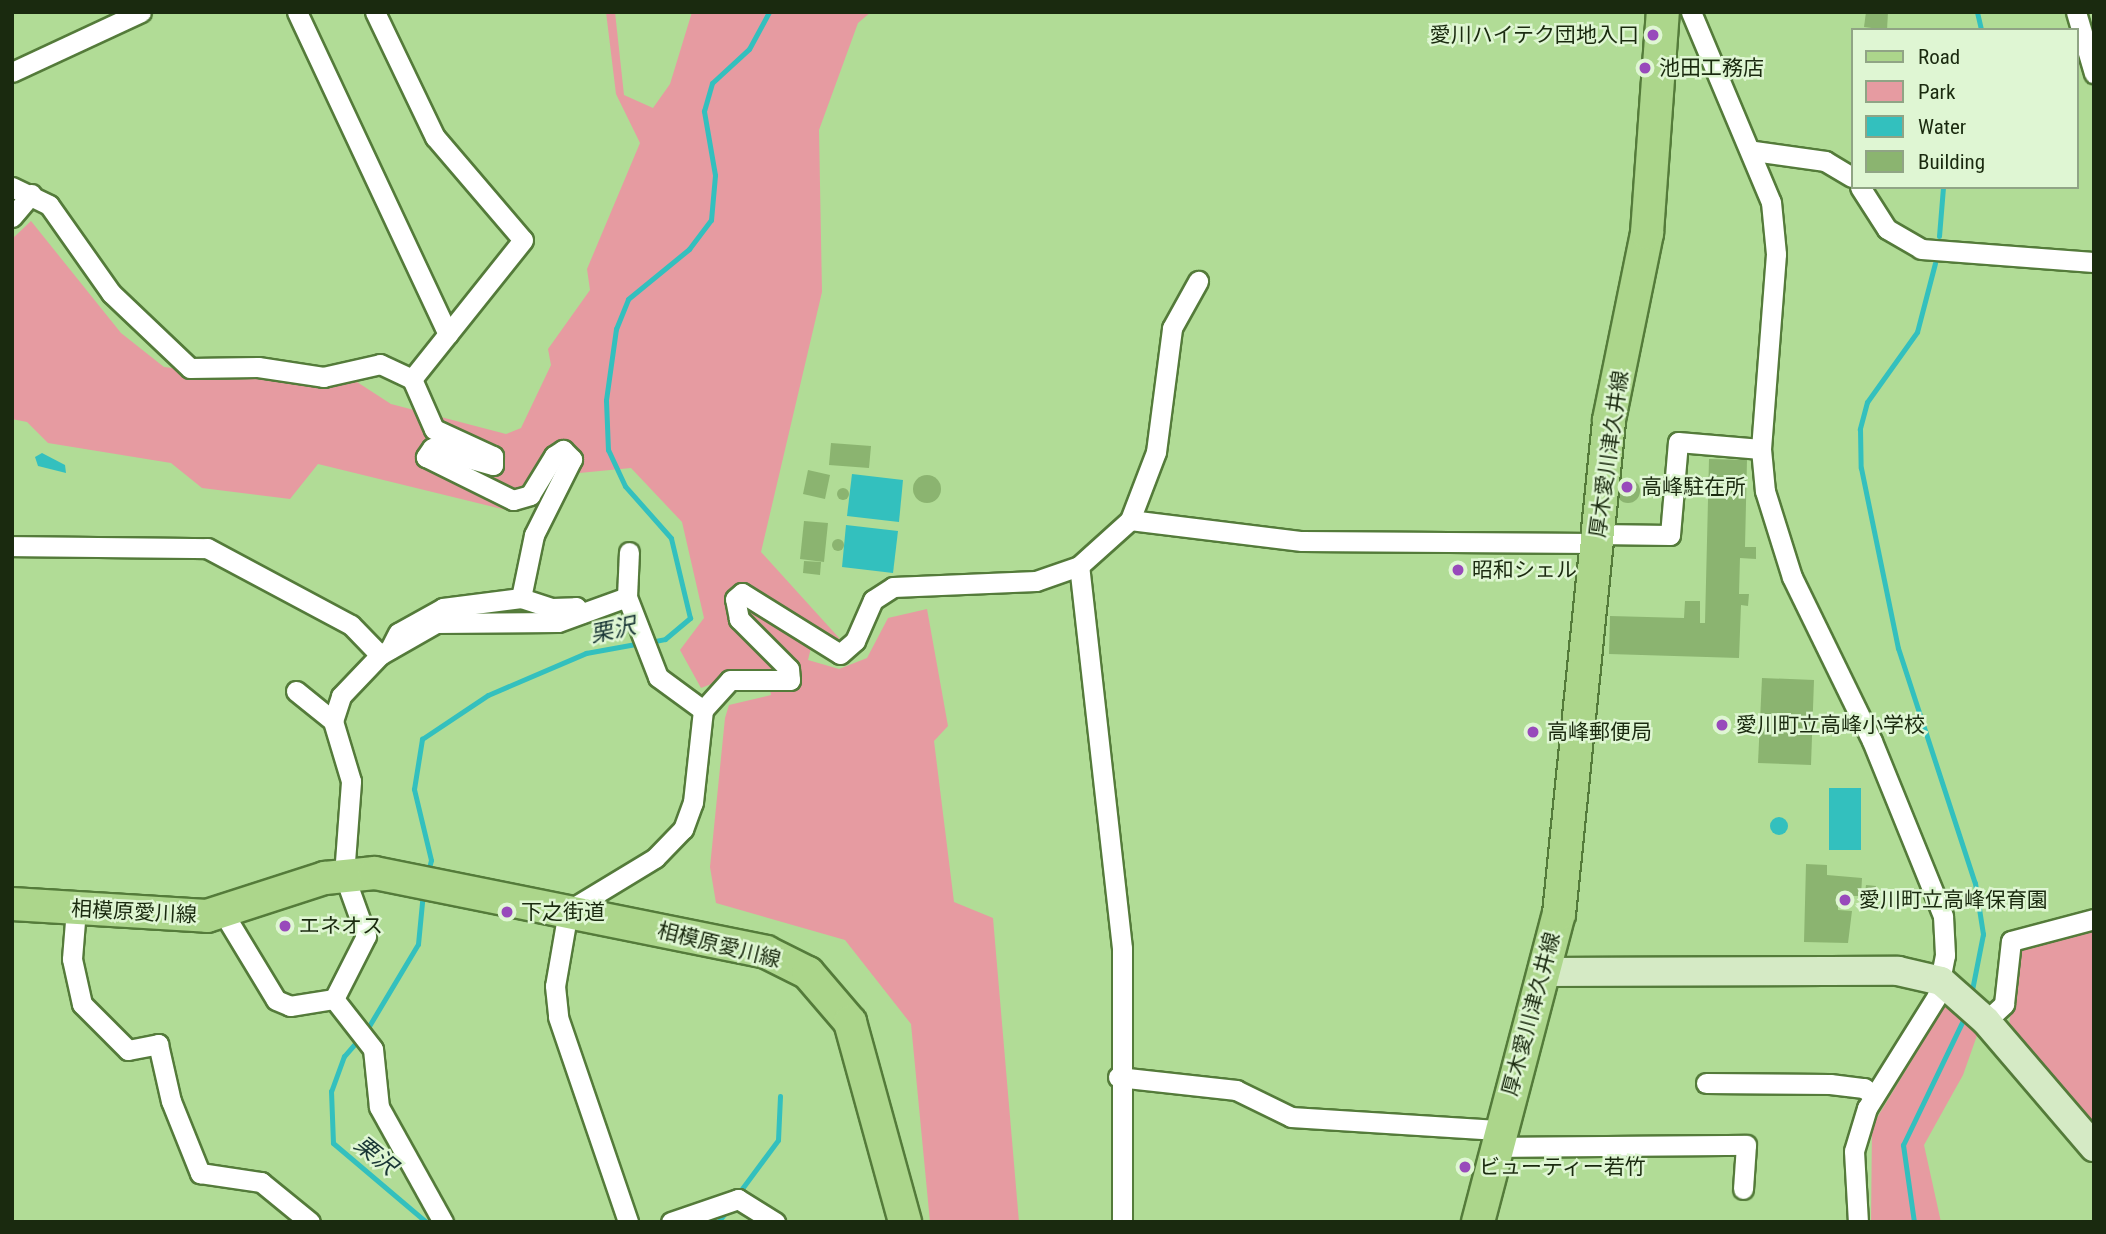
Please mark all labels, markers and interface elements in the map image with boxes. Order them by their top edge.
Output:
place label: 愛川ハイテク団地入口 [1429,22,1639,48]
marker: 愛川ハイテク団地入口 [1645,27,1661,43]
legend [1850,28,2078,189]
text: Road [1918,45,1960,69]
place label: 池田工務店 [1659,55,1764,81]
marker: 池田工務店 [1637,60,1653,76]
text: Park [1918,80,1955,104]
text: Water [1918,115,1966,139]
text: Building [1918,150,1985,174]
street label: 厚木愛川津久井線 [1585,369,1633,539]
place label: 高峰駐在所 [1641,474,1746,500]
marker: 高峰駐在所 [1619,479,1635,495]
place label: 昭和シェル [1472,557,1577,583]
marker: 昭和シェル [1450,562,1466,578]
water label: 栗沢 [588,613,638,649]
place label: 愛川町立高峰小学校 [1736,712,1925,738]
marker: 愛川町立高峰小学校 [1714,717,1730,733]
place label: 高峰郵便局 [1547,719,1652,745]
marker: 高峰郵便局 [1525,724,1541,740]
place label: 愛川町立高峰保育園 [1859,887,2048,913]
marker: 愛川町立高峰保育園 [1837,892,1853,908]
street label: 相模原愛川線 [70,896,198,928]
place label: 下之街道 [521,899,605,925]
marker: 下之街道 [499,904,515,920]
place label: エネオス [299,913,383,939]
marker: エネオス [277,918,293,934]
street label: 相模原愛川線 [655,918,783,972]
street label: 厚木愛川津久井線 [1497,930,1565,1098]
water label: 栗沢 [348,1131,402,1181]
place label: ビューティー若竹 [1479,1154,1647,1180]
marker: ビューティー若竹 [1457,1159,1473,1175]

